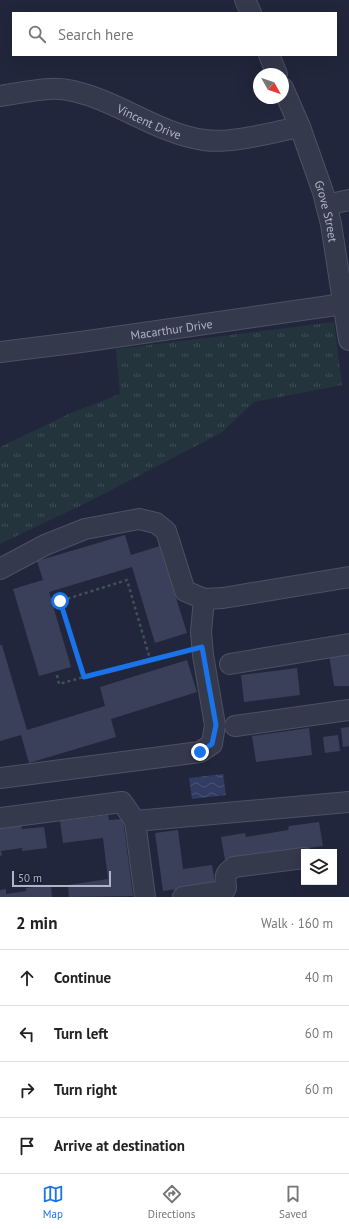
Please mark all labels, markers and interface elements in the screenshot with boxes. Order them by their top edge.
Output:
search box [12,12,337,56]
icon: search [26,23,48,45]
text: Search here [58,25,134,44]
north arrow [253,68,289,104]
street label: Vincent Drive [114,100,183,142]
street label: Grove Street [312,178,341,243]
street label: Macarthur Drive [129,316,213,342]
route start [51,592,69,610]
route end [191,743,209,761]
map controls [301,849,337,885]
button: layers [301,849,337,885]
scale bar [12,869,111,888]
text: 50 m [18,871,42,885]
text: 2 min [16,912,57,934]
text: Walk · 160 m [261,915,333,932]
icon: ahead [16,967,38,989]
text: Continue [54,968,111,987]
text: 40 m [305,969,333,986]
icon: left [16,1023,38,1045]
text: Turn left [54,1024,108,1043]
text: 60 m [305,1025,333,1042]
icon: right [16,1079,38,1101]
text: Turn right [54,1080,117,1099]
text: 60 m [305,1081,333,1098]
icon: arrive [16,1135,38,1157]
text: Arrive at destination [54,1136,185,1155]
tab: Map [42,1183,64,1221]
tab: Directions [148,1183,195,1221]
tab: Saved [279,1183,307,1221]

